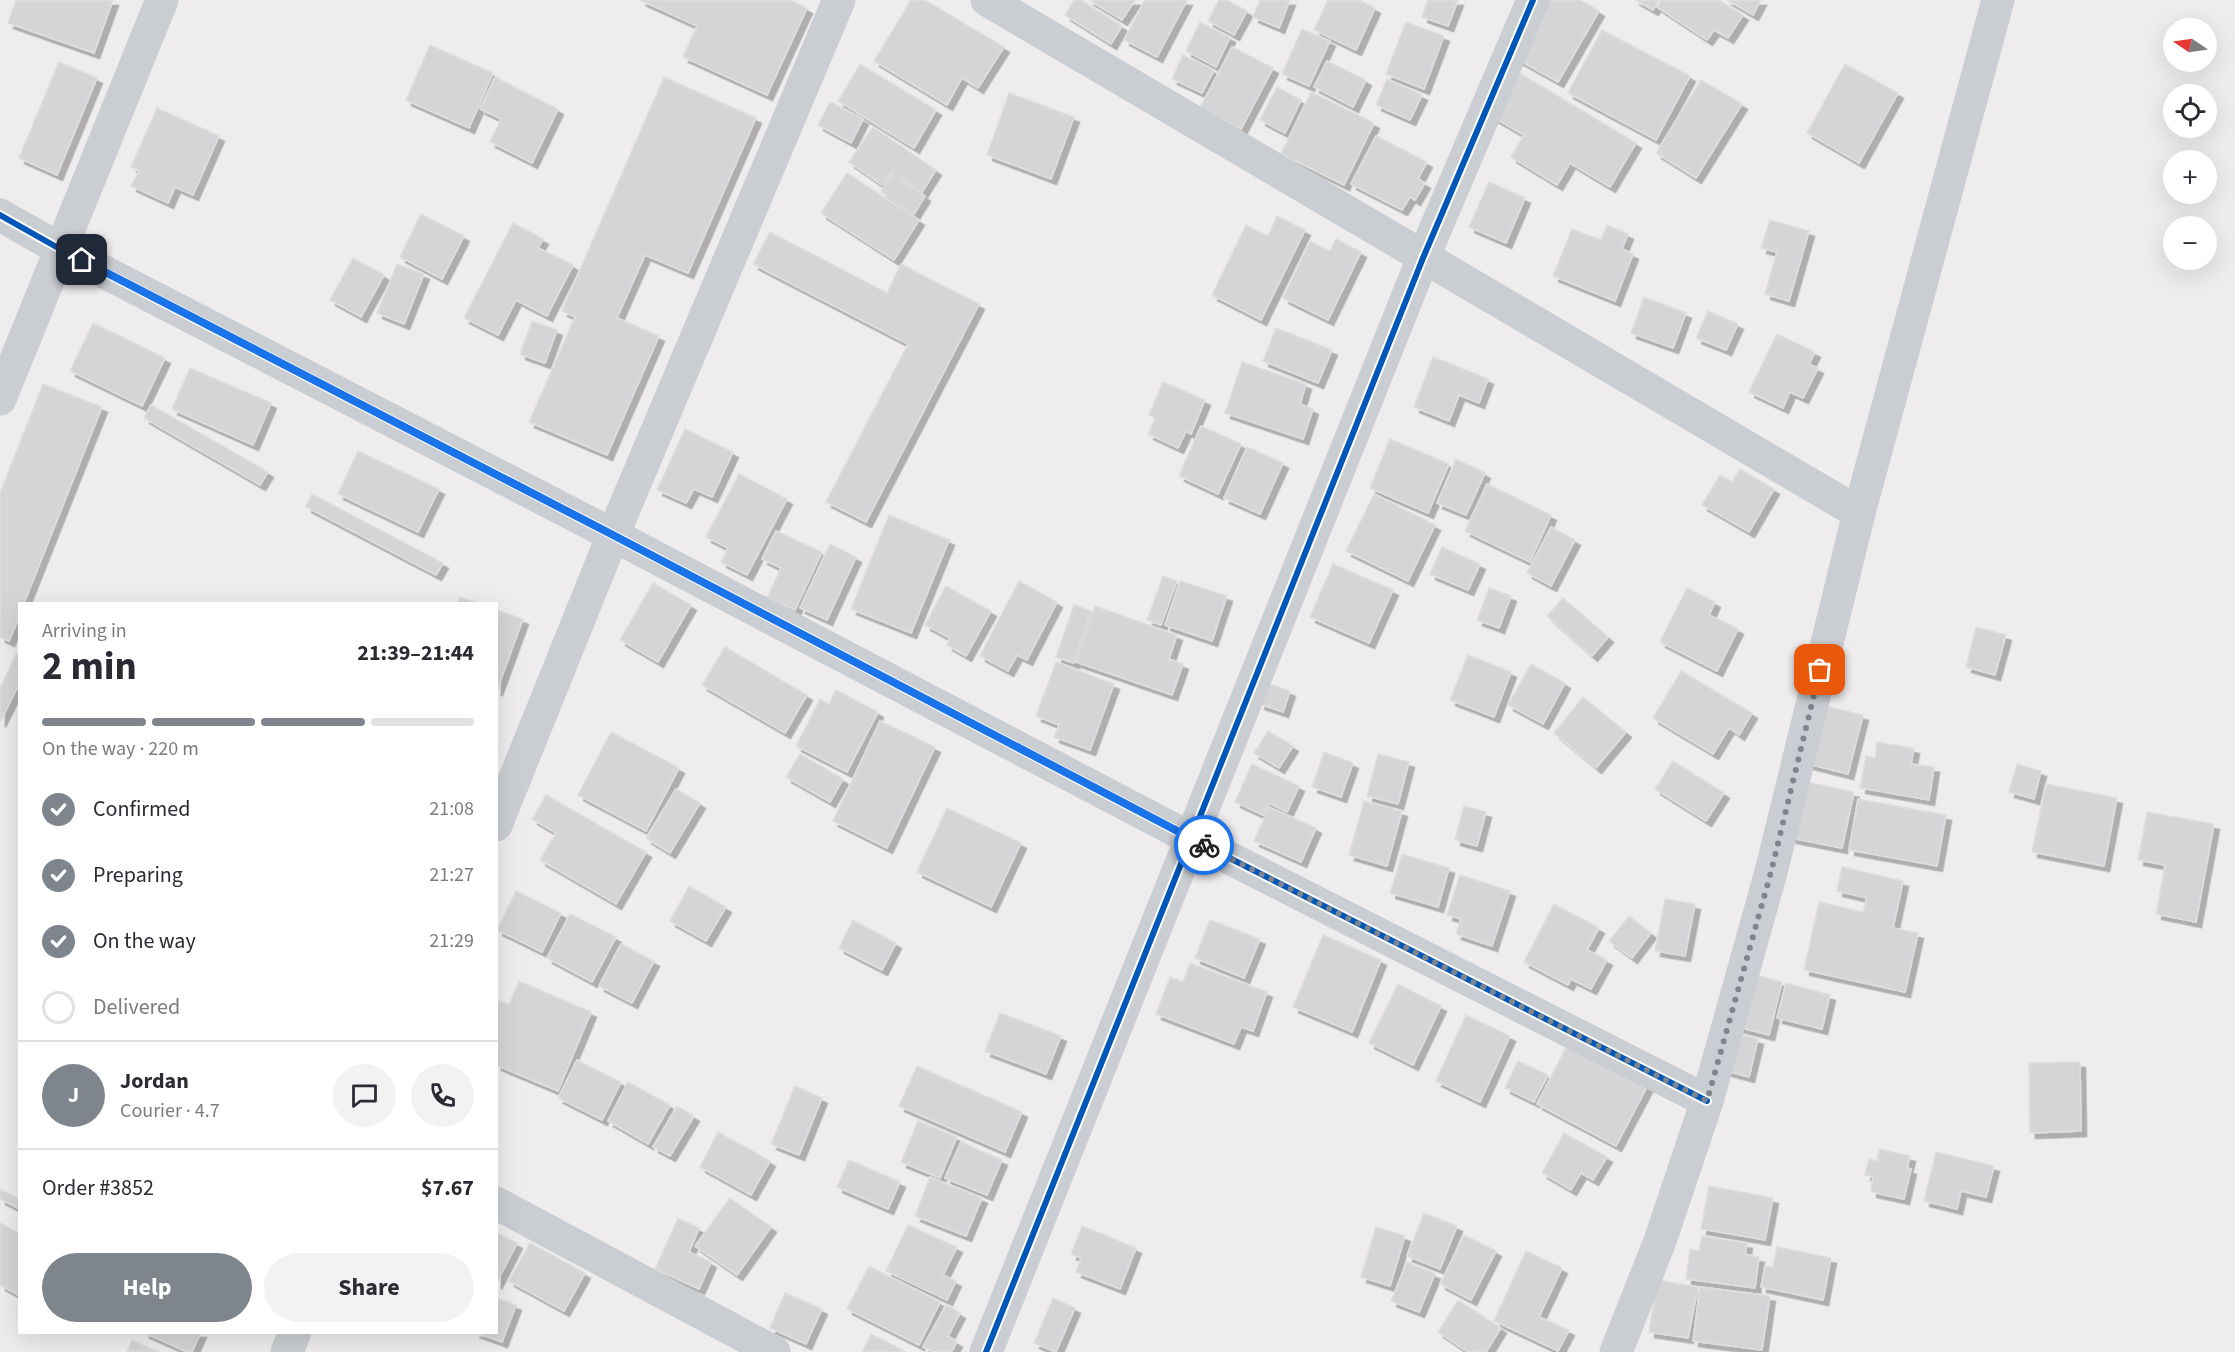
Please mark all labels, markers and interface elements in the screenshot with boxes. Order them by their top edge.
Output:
north arrow [2163,18,2217,72]
map controls [2163,18,2217,270]
button: locate [2163,84,2217,138]
button: + [2163,150,2217,204]
button: − [2163,216,2217,270]
pin [56,234,107,285]
icon: home [65,243,98,276]
text: Arriving in [42,617,127,645]
text: 21:39–21:44 [357,637,474,669]
text: 2 min [42,639,137,695]
pin [1794,644,1845,695]
icon: bag [1803,653,1836,686]
text: On the way · 220 m [42,735,199,763]
icon: check [42,793,75,826]
text: Confirmed [93,793,190,825]
text: 21:08 [429,795,474,823]
courier [1174,815,1234,875]
icon: bike [1188,829,1221,862]
icon: check [42,859,75,892]
text: Preparing [93,859,183,891]
text: 21:27 [429,861,474,889]
icon: check [42,925,75,958]
text: On the way [93,925,196,957]
text: 21:29 [429,927,474,955]
text: Delivered [93,991,180,1023]
button: chat [333,1064,396,1127]
button: phone [411,1064,474,1127]
text: Jordan [120,1065,189,1097]
text: J [68,1079,79,1111]
text: Courier · 4.7 [120,1097,220,1125]
text: Order #3852 [42,1172,154,1204]
text: $7.67 [421,1172,474,1204]
button: Help [42,1253,252,1322]
button: Share [264,1253,474,1322]

